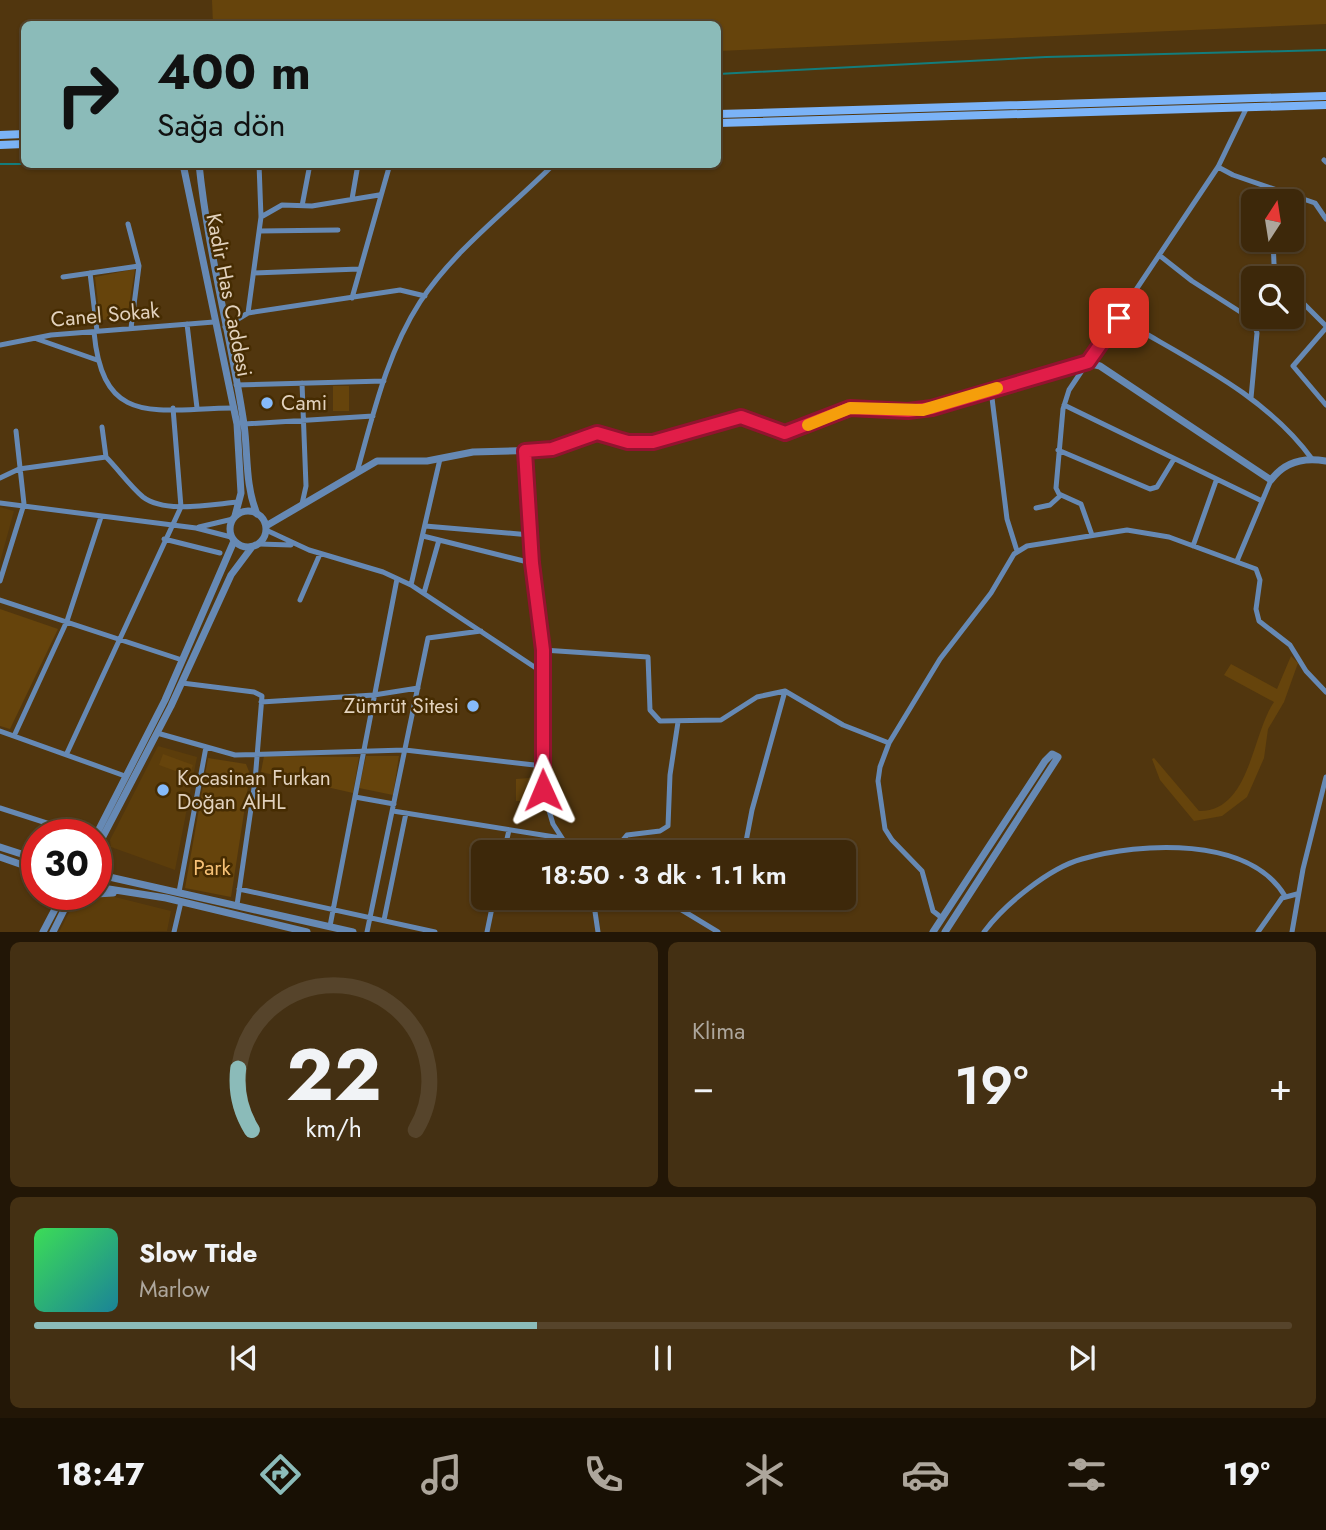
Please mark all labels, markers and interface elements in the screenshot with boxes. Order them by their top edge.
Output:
text: 400 m [157,37,311,107]
icon: right [42,49,133,140]
text: Sağa dön [157,102,286,148]
north arrow [1241,189,1304,252]
map controls [1241,189,1304,329]
street label: Kadir Has Caddesi [198,211,260,379]
button: search [1241,266,1304,329]
pin [1089,288,1149,348]
street label: Canel Sokak [49,295,161,335]
icon: arrive [1100,299,1138,337]
place label: Cami [281,388,327,418]
marker: Cami [259,395,275,411]
place label: Zümrüt Sitesi [344,691,459,721]
marker: Zümrüt Sitesi [465,698,481,714]
position arrow [506,753,580,827]
place label: Kocasinan Furkan Doğan AİHL [177,763,331,817]
marker: Kocasinan Furkan Doğan AİHL [155,782,171,798]
speed limit sign: 30 [21,819,112,910]
park label: Park [193,853,231,883]
text: 18:50 · 3 dk · 1.1 km [540,856,787,894]
text: Klima [692,1014,745,1048]
text: 22 [286,1023,382,1128]
text: 19° [955,1048,1029,1124]
text: − [692,1059,714,1114]
text: + [1269,1059,1292,1114]
text: km/h [306,1110,362,1146]
text: Slow Tide [139,1234,258,1272]
text: Marlow [139,1272,210,1306]
icon: previous [225,1339,263,1377]
icon: pause [644,1339,682,1377]
icon: next [1063,1339,1101,1377]
icon: directions [256,1450,305,1499]
icon: music [417,1450,466,1499]
icon: phone [579,1450,628,1499]
icon: climate [740,1450,789,1499]
icon: car [901,1450,950,1499]
icon: filters [1062,1450,1111,1499]
text: 18:47 [56,1451,144,1497]
text: 19° [1223,1451,1270,1497]

